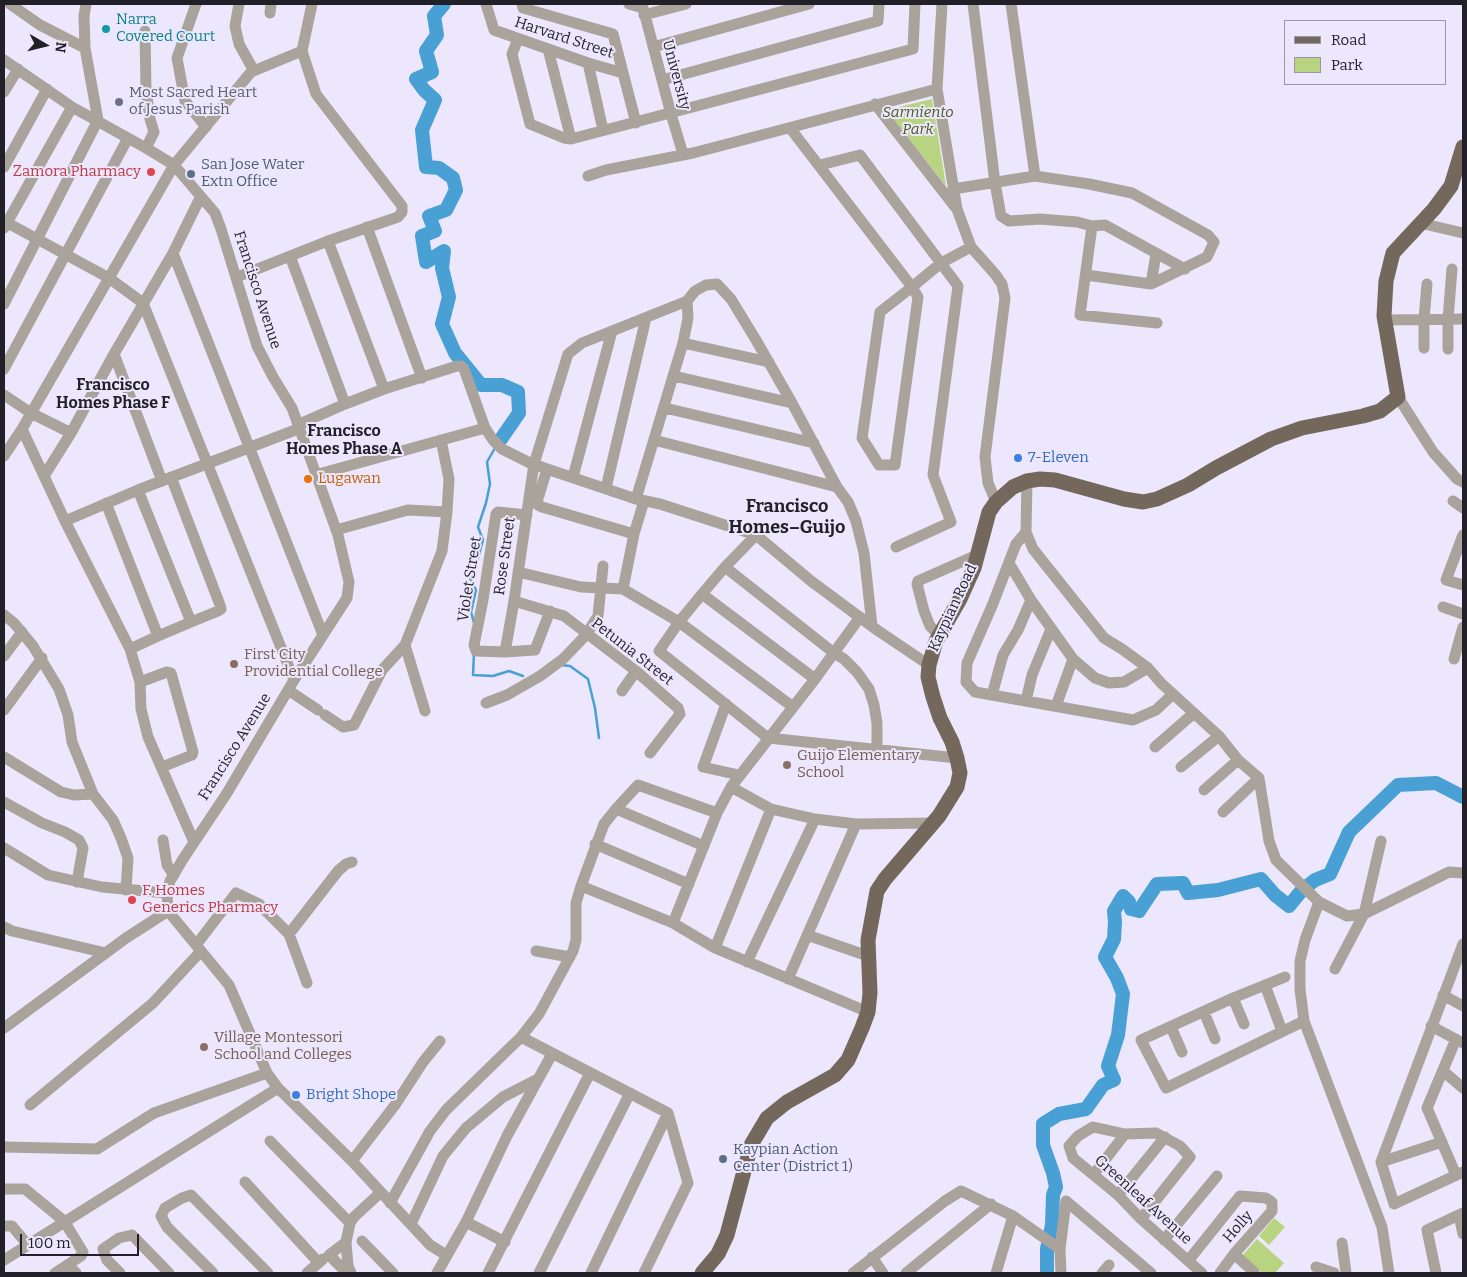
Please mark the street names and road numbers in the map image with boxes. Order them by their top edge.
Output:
street label: Harvard Street [512,14,616,62]
street label: University [658,38,694,112]
street label: Francisco Avenue [229,229,285,351]
street label: Rose Street [491,516,519,596]
street label: Violet Street [454,535,486,623]
street label: Kaypian Road [925,561,981,655]
street label: Petunia Street [587,614,677,690]
street label: Francisco Avenue [195,690,275,804]
street label: Greenleaf Avenue [1091,1152,1195,1248]
street label: Holly [1219,1207,1257,1247]

